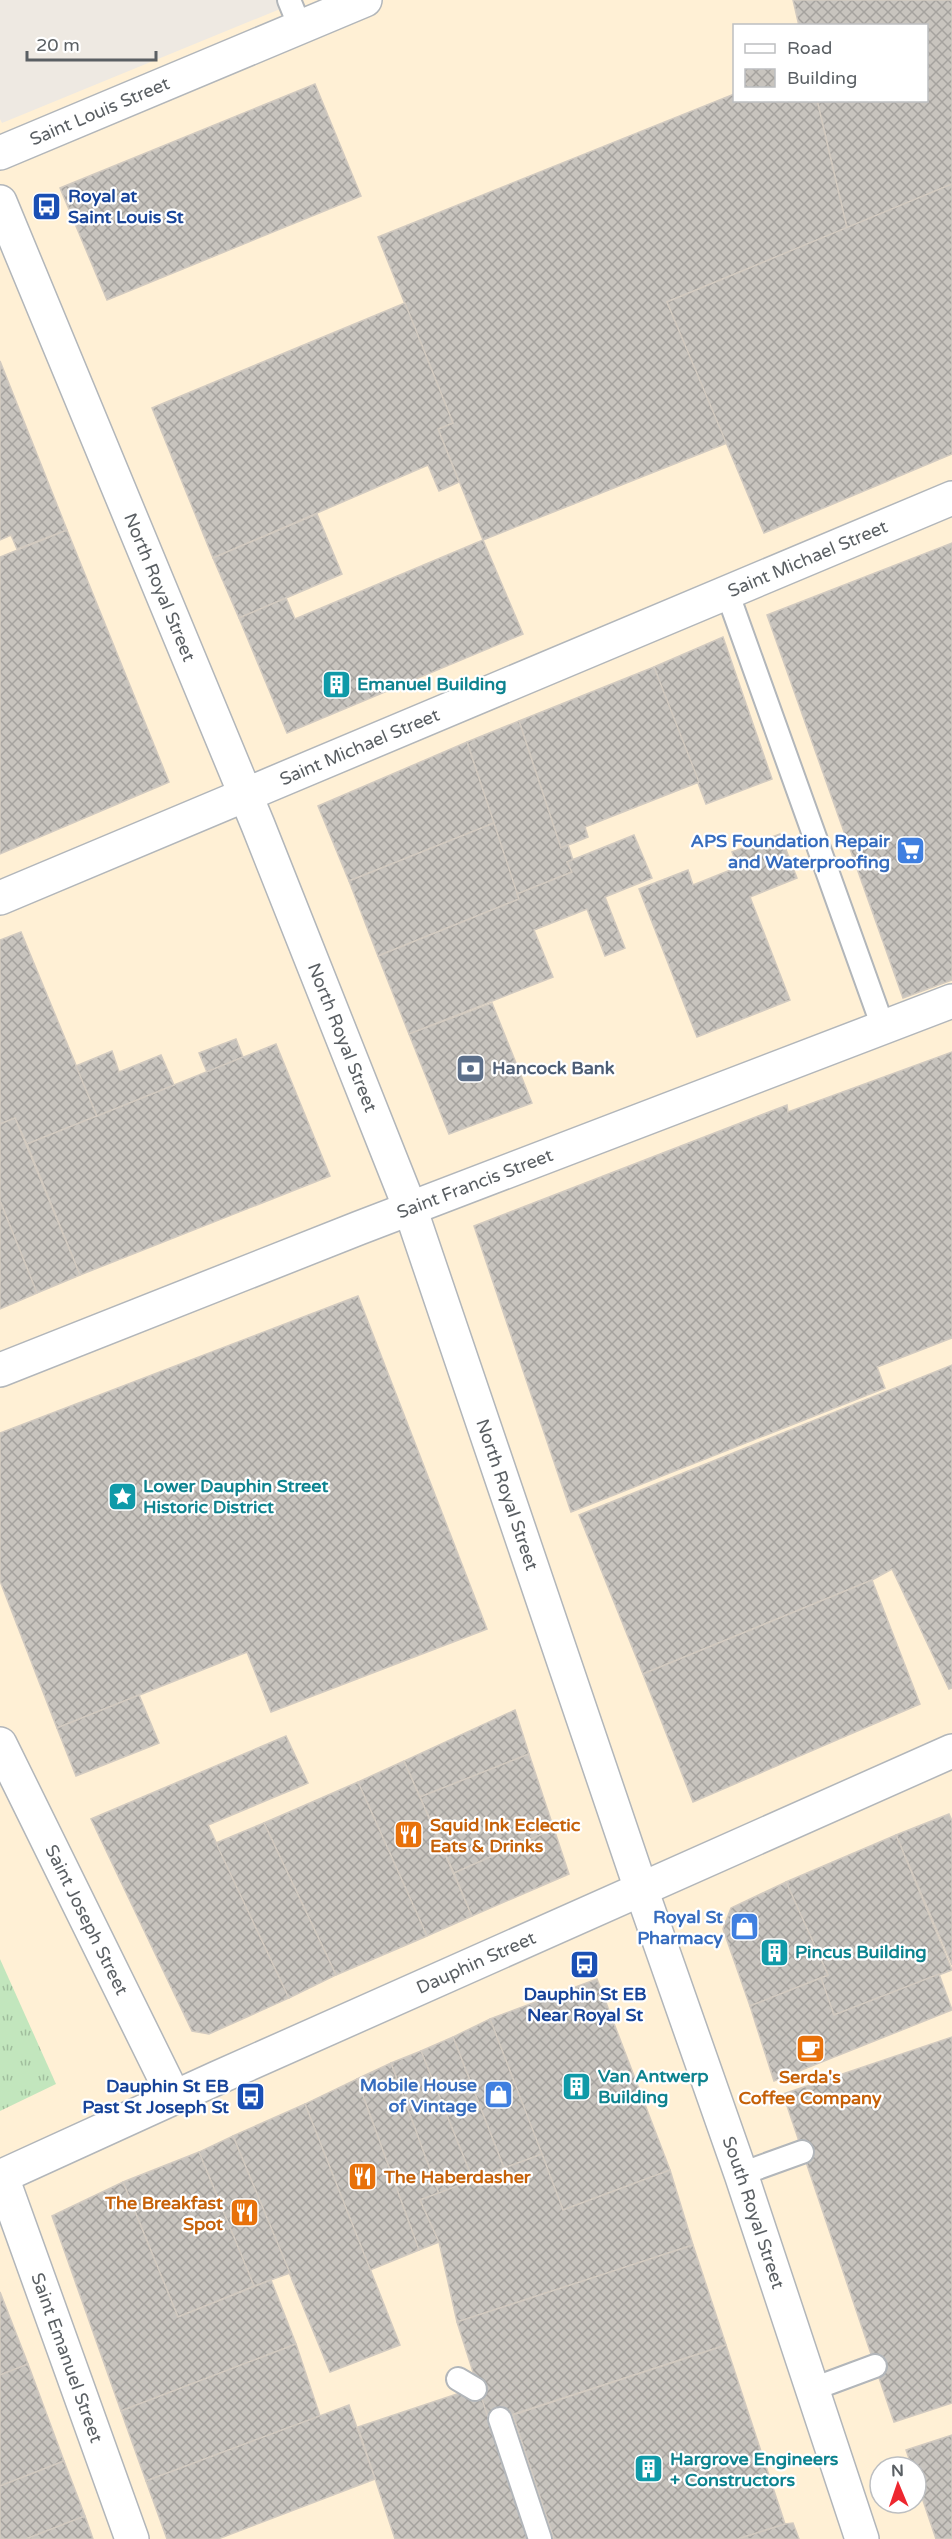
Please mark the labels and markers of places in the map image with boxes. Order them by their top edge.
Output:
place label: Royal at Saint Louis St [68,185,184,228]
bus stop icon: Royal at Saint Louis St [31,190,63,222]
building icon: Emanuel Building [320,668,352,700]
place label: Emanuel Building [357,673,507,695]
place label: APS Foundation Repair and Waterproofing [691,830,891,873]
supermarket icon: APS Foundation Repair and Waterproofing [895,835,927,867]
bank icon: Hancock Bank [455,1052,487,1084]
place label: Hancock Bank [492,1057,615,1079]
place label: Lower Dauphin Street Historic District [143,1475,328,1518]
place icon: Lower Dauphin Street Historic District [106,1480,138,1512]
place label: Squid Ink Eclectic Eats & Drinks [430,1814,581,1857]
restaurant icon: Squid Ink Eclectic Eats & Drinks [393,1819,425,1851]
place label: Royal St Pharmacy [637,1906,723,1949]
shop icon: Royal St Pharmacy [728,1911,760,1943]
building icon: Pincus Building [758,1936,790,1968]
place label: Pincus Building [795,1941,927,1963]
bus stop icon: Dauphin St EB Near Royal St [569,1949,601,1981]
place label: Dauphin St EB Near Royal St [524,1983,647,2026]
cafe icon: Serda's Coffee Company [794,2032,826,2064]
place label: Van Antwerp Building [598,2065,709,2108]
place label: Serda's Coffee Company [738,2066,882,2109]
building icon: Van Antwerp Building [561,2070,593,2102]
place label: Mobile House of Vintage [360,2074,477,2117]
place label: Dauphin St EB Past St Joseph St [82,2075,229,2118]
shop icon: Mobile House of Vintage [482,2079,514,2111]
bus stop icon: Dauphin St EB Past St Joseph St [234,2080,266,2112]
restaurant icon: The Haberdasher [347,2161,379,2193]
place label: The Haberdasher [383,2166,532,2188]
place label: The Breakfast Spot [104,2192,223,2235]
restaurant icon: The Breakfast Spot [228,2197,260,2229]
place label: Hargrove Engineers + Constructors [670,2448,839,2491]
building icon: Hargrove Engineers + Constructors [633,2453,665,2485]

